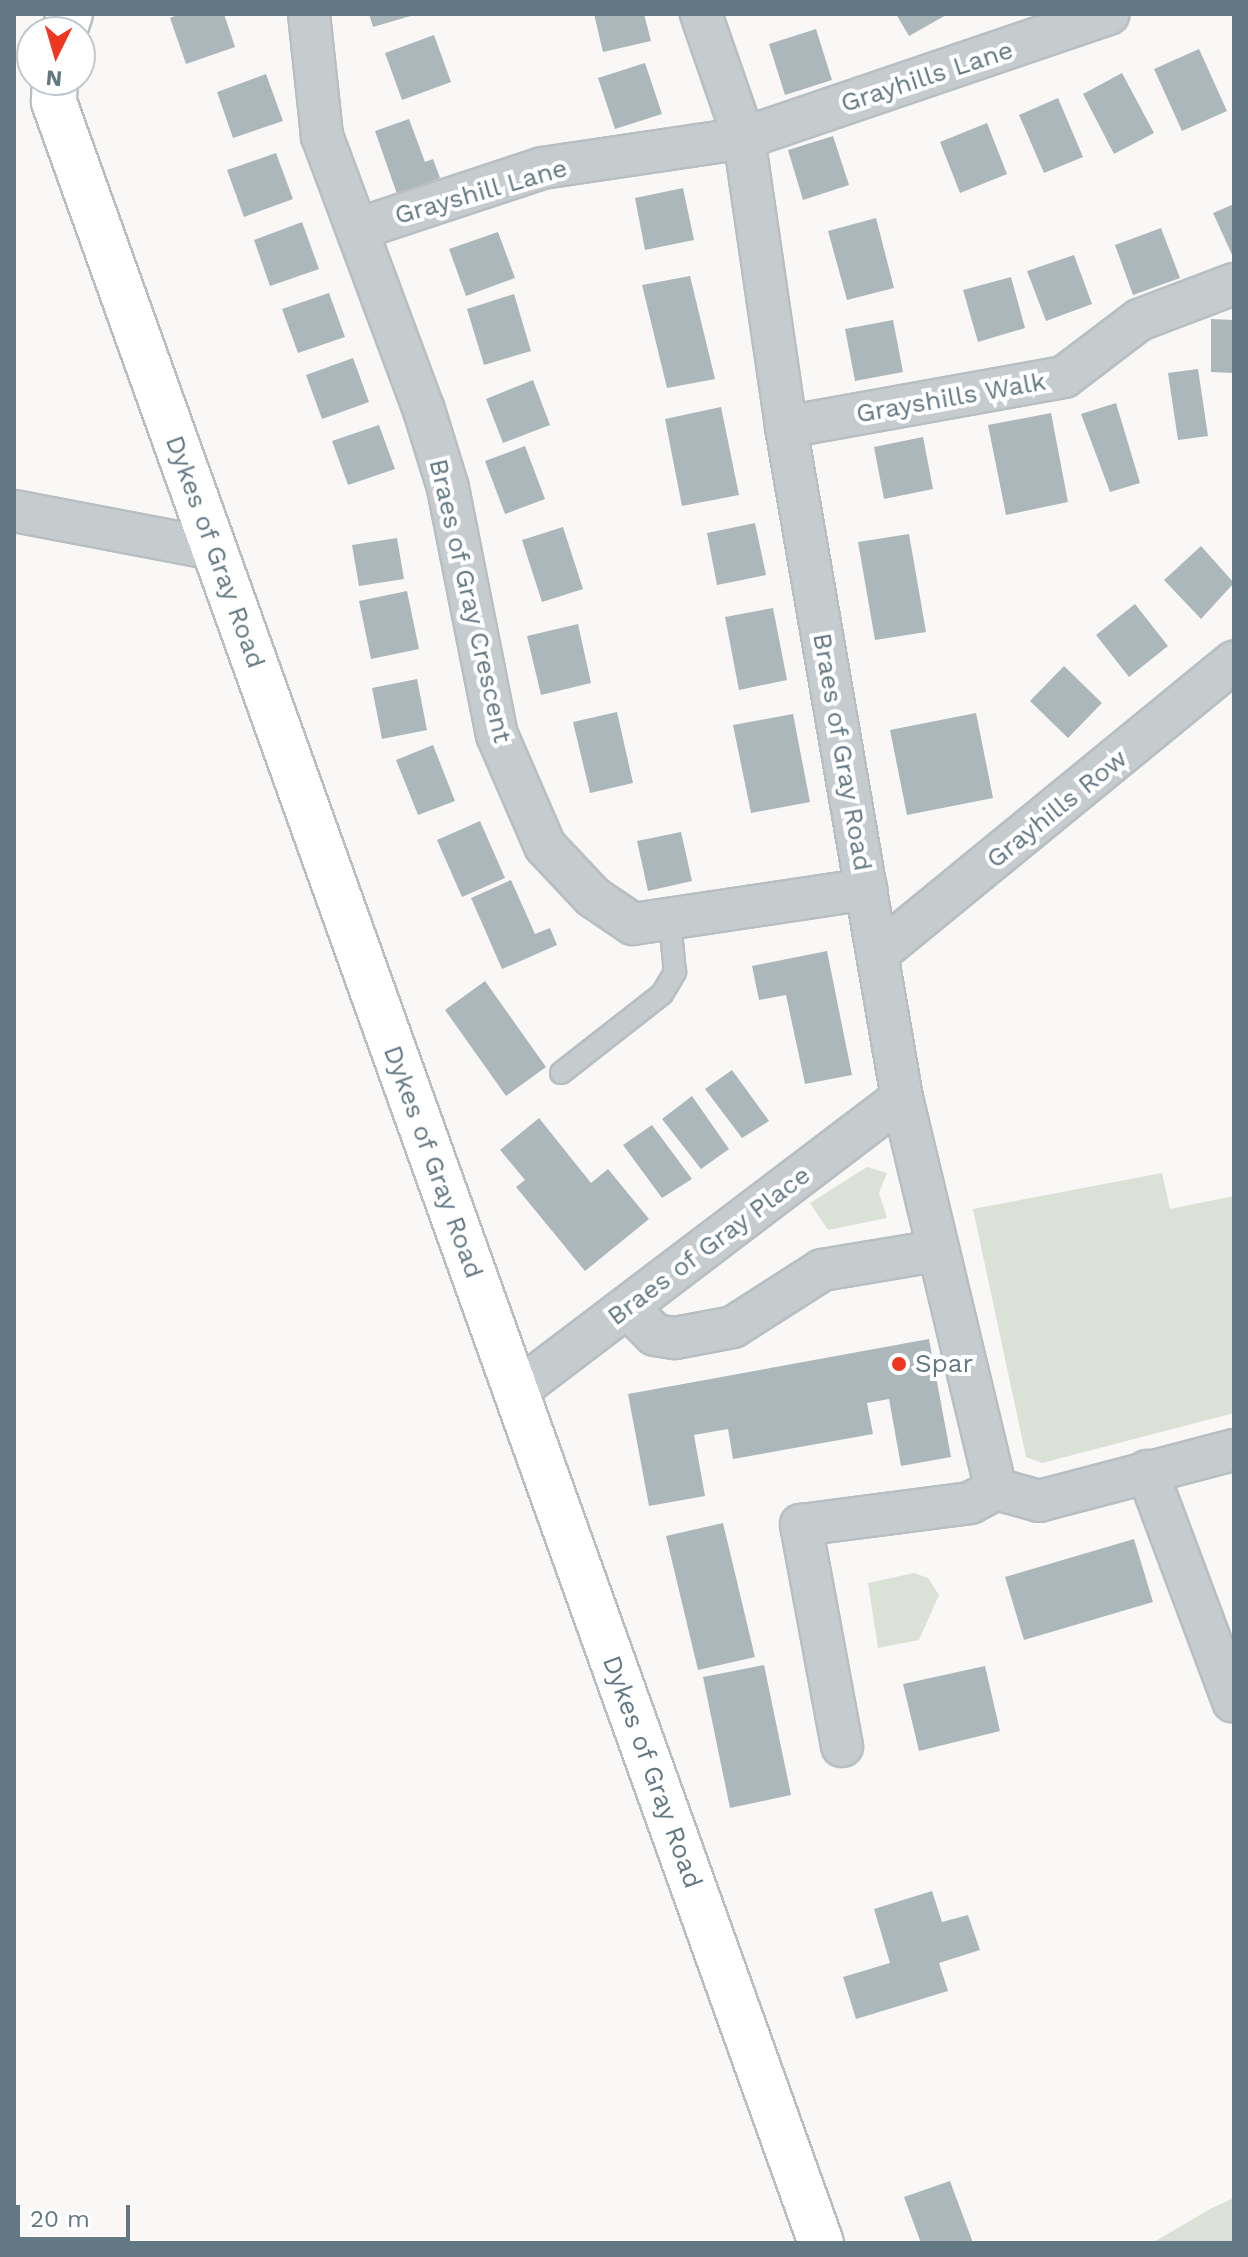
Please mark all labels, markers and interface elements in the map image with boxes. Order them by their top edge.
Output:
north arrow [16,16,96,96]
street label: Grayhills Lane [837,34,1017,120]
text: N [45,65,63,92]
street label: Grayshill Lane [391,152,571,232]
street label: Grayshills Walk [853,366,1049,430]
street label: Dykes of Gray Road [158,431,272,673]
street label: Braes of Gray Crescent [422,455,518,747]
street label: Braes of Gray Road [806,630,878,874]
street label: Grayhills Row [980,743,1134,875]
street label: Dykes of Gray Road [376,1041,490,1283]
street label: Braes of Gray Place [601,1159,817,1333]
place label: Spar [915,1348,973,1380]
marker: Spar [890,1355,908,1373]
street label: Dykes of Gray Road [595,1651,709,1893]
scale bar [20,2189,134,2239]
text: 20 m [30,2205,90,2233]

